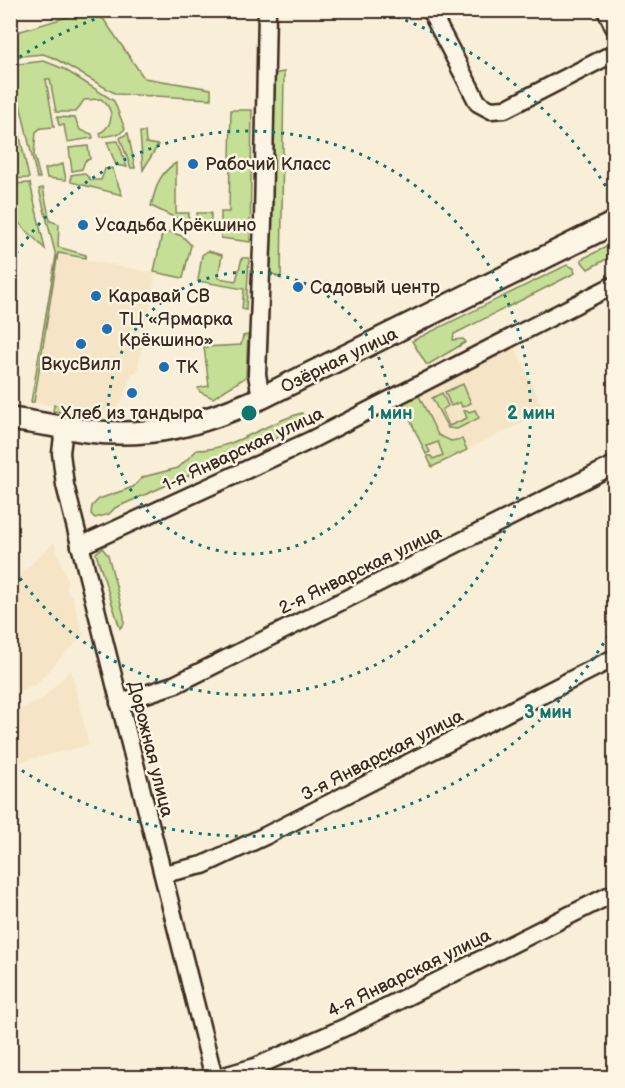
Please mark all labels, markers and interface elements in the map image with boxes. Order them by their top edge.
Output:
place label: Рабочий Класс [205,154,331,175]
marker: Рабочий Класс [186,157,200,171]
place label: Усадьба Крёкшино [95,215,256,236]
marker: Усадьба Крёкшино [76,218,90,232]
place label: Садовый центр [310,277,440,298]
marker: Садовый центр [291,280,305,294]
place label: Каравай СВ [108,286,210,307]
marker: Каравай СВ [89,289,103,303]
place label: ТЦ «Ярмарка Крёкшино» [119,309,233,351]
marker: ТЦ «Ярмарка Крёкшино» [100,322,114,336]
street label: Озёрная улица [277,323,401,398]
marker: ВкусВилл [74,337,88,351]
place label: ВкусВилл [41,354,121,375]
place label: ТК [176,357,198,378]
marker: ТК [157,360,171,374]
marker: Хлеб из тандыра [125,386,139,400]
place label: Хлеб из тандыра [61,403,204,424]
street label: 1-я Январская улица [160,403,327,496]
centre of rings [239,403,259,423]
text: 1 мин [368,403,412,424]
text: 2 мин [507,403,555,424]
street label: 2-я Январская улица [275,522,445,619]
street label: Дорожная улица [123,679,178,820]
text: 3 мин [524,702,572,723]
street label: 3-я Январская улица [298,705,467,805]
street label: 4-я Январская улица [324,925,495,1022]

